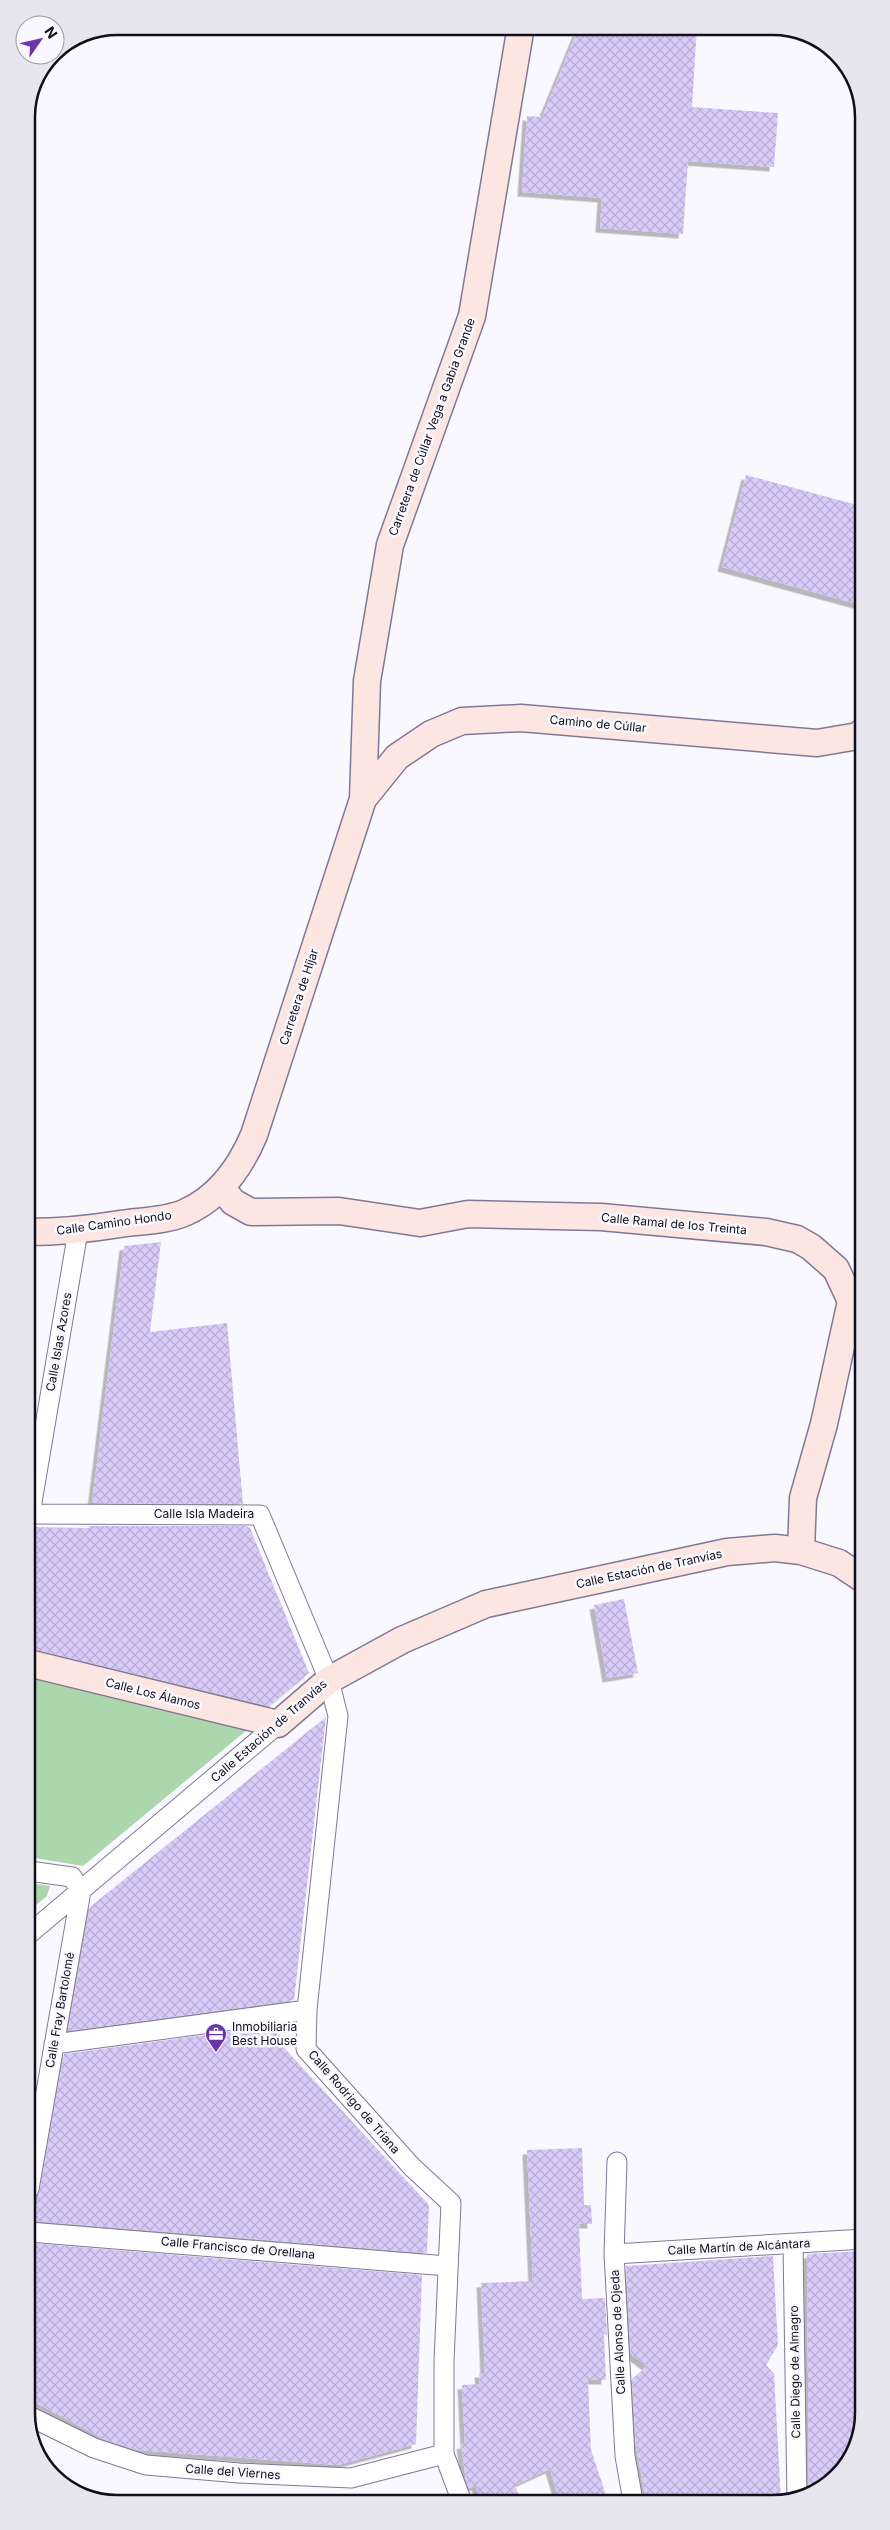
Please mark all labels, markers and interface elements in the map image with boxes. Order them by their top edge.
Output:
north arrow [15,15,65,65]
text: N [41,23,61,42]
street label: Carretera de Cúllar Vega a Gabia Grande [385,316,478,538]
street label: Camino de Cúllar [549,712,648,735]
street label: Carretera de Híjar [276,946,321,1047]
street label: Calle Camino Hondo [55,1207,172,1238]
street label: Calle Ramal de los Treinta [601,1210,748,1237]
street label: Calle Islas Azores [42,1291,75,1393]
street label: Calle Isla Madeira [154,1506,254,1521]
street label: Calle Estación de Tranvías [574,1546,723,1591]
street label: Calle Los Álamos [104,1674,202,1713]
street label: Calle Estación de Tranvías [208,1676,330,1785]
street label: Calle Fray Bartolomé [42,1951,77,2069]
place label: Inmobiliaria Best House [232,2019,297,2048]
office icon: Inmobiliaria Best House [204,2022,228,2053]
street label: Calle Rodrigo de Triana [305,2047,403,2157]
street label: Calle Francisco de Orellana [160,2233,316,2262]
street label: Calle Martín de Alcántara [667,2235,811,2258]
street label: Calle Alonso de Ojeda [607,2269,628,2395]
street label: Calle Diego de Almagro [786,2305,803,2439]
street label: Calle del Viernes [185,2461,281,2482]

